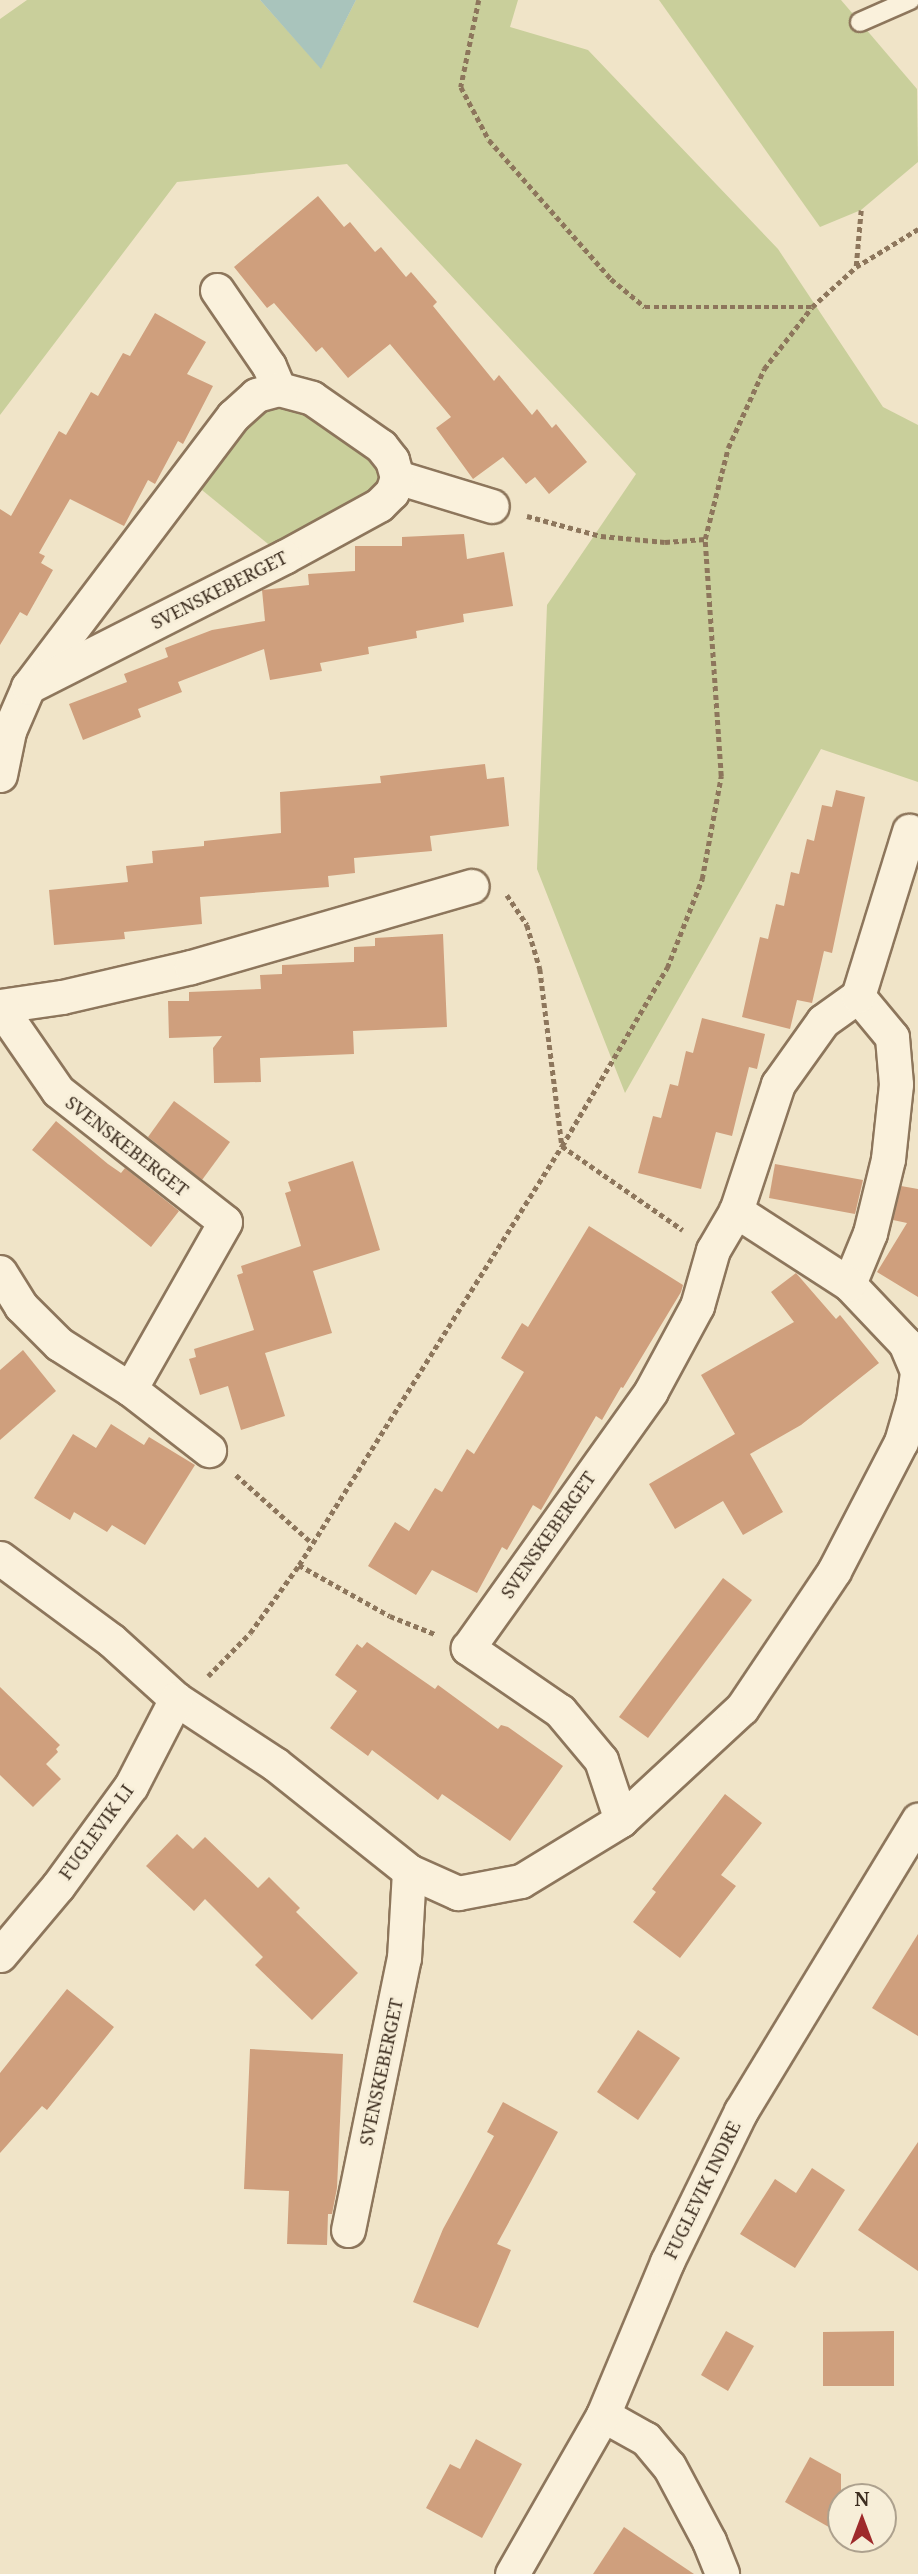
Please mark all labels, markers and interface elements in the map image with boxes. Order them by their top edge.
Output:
street label: SVENSKEBERGET [147,546,291,634]
street label: SVENSKEBERGET [61,1091,193,1201]
street label: SVENSKEBERGET [496,1468,600,1602]
street label: FUGLEVIK LI [54,1780,138,1884]
street label: SVENSKEBERGET [355,1997,407,2147]
street label: FUGLEVIK INDRE [659,2117,745,2263]
north arrow [827,2483,897,2553]
text: N [855,2486,869,2512]

